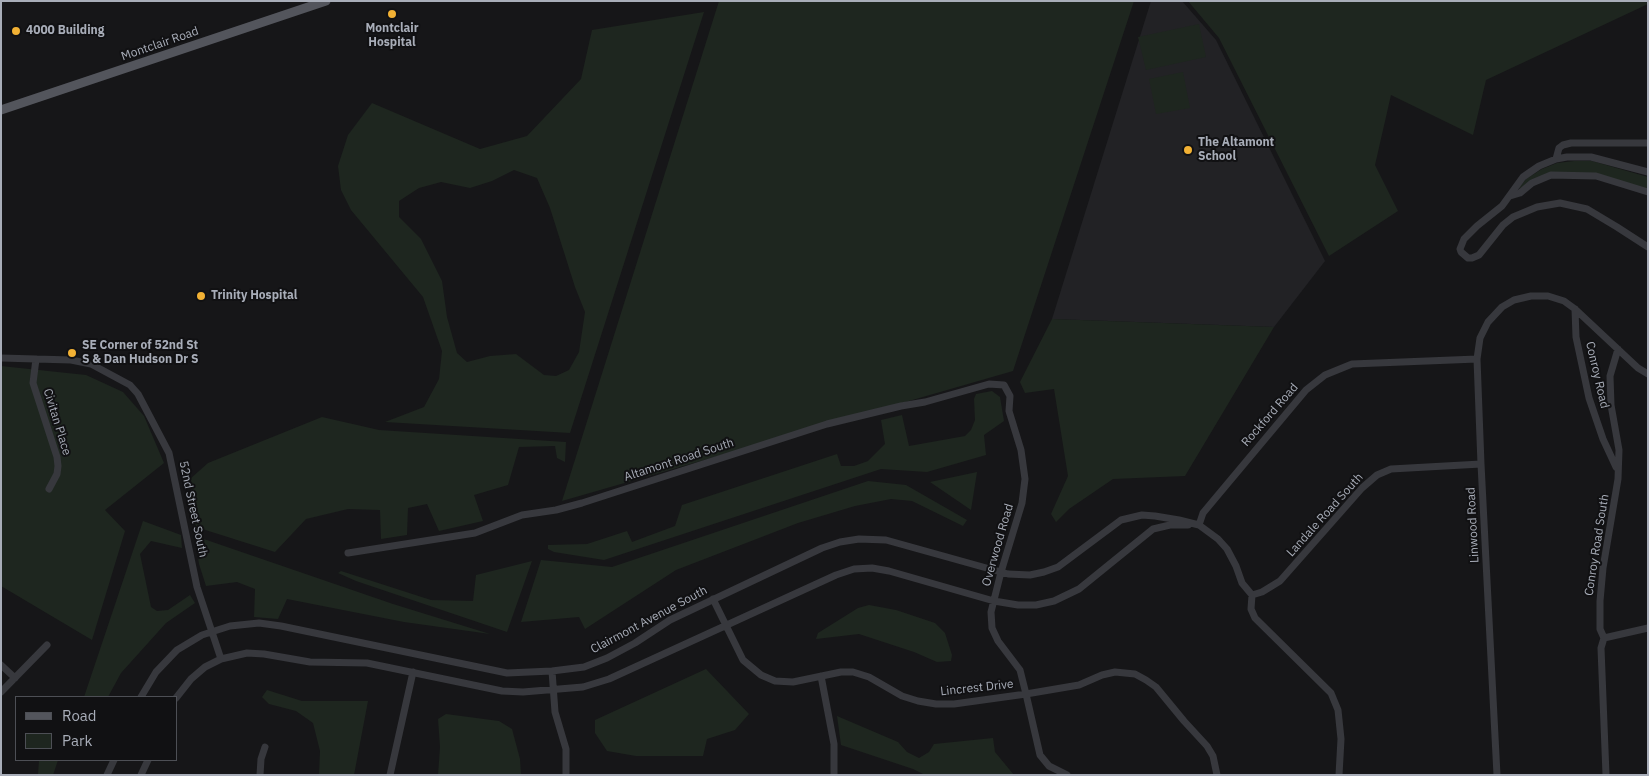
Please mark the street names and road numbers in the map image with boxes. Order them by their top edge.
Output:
street label: Montclair Road [119,24,201,64]
street label: Conroy Road [1582,340,1612,410]
street label: Rockford Road [1239,381,1301,449]
street label: Civitan Place [40,387,74,457]
street label: Altamont Road South [622,435,736,485]
street label: 52nd Street South [176,459,210,559]
street label: Landale Road South [1284,470,1366,560]
street label: Linwood Road [1464,487,1482,563]
street label: Conroy Road South [1582,493,1612,597]
street label: Overwood Road [979,502,1017,588]
street label: Clairmont Avenue South [588,583,710,657]
street label: Lincrest Drive [940,677,1014,699]

